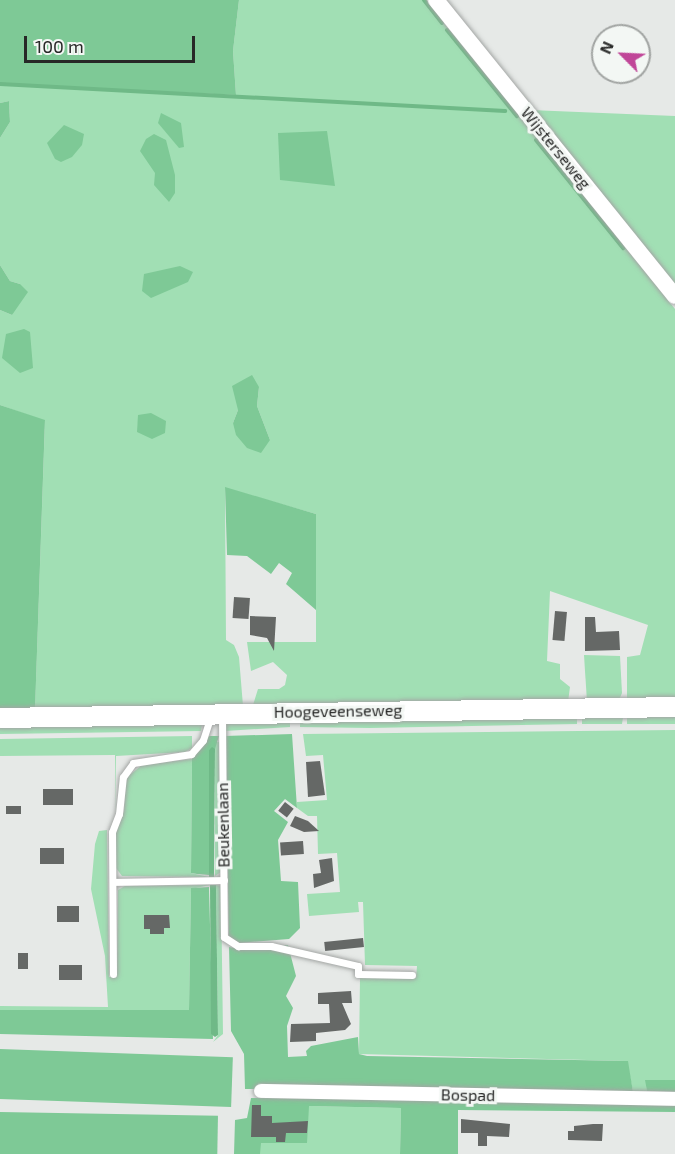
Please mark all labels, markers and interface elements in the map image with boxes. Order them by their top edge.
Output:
scale bar [27,24,198,62]
north arrow [591,24,651,84]
text: 100 m [35,35,84,57]
text: N [595,38,617,56]
street label: Wijsterseweg [517,103,595,193]
street label: Hoogeveenseweg [274,700,402,722]
street label: Beukenlaan [213,782,233,868]
street label: Bospad [441,1085,495,1105]

